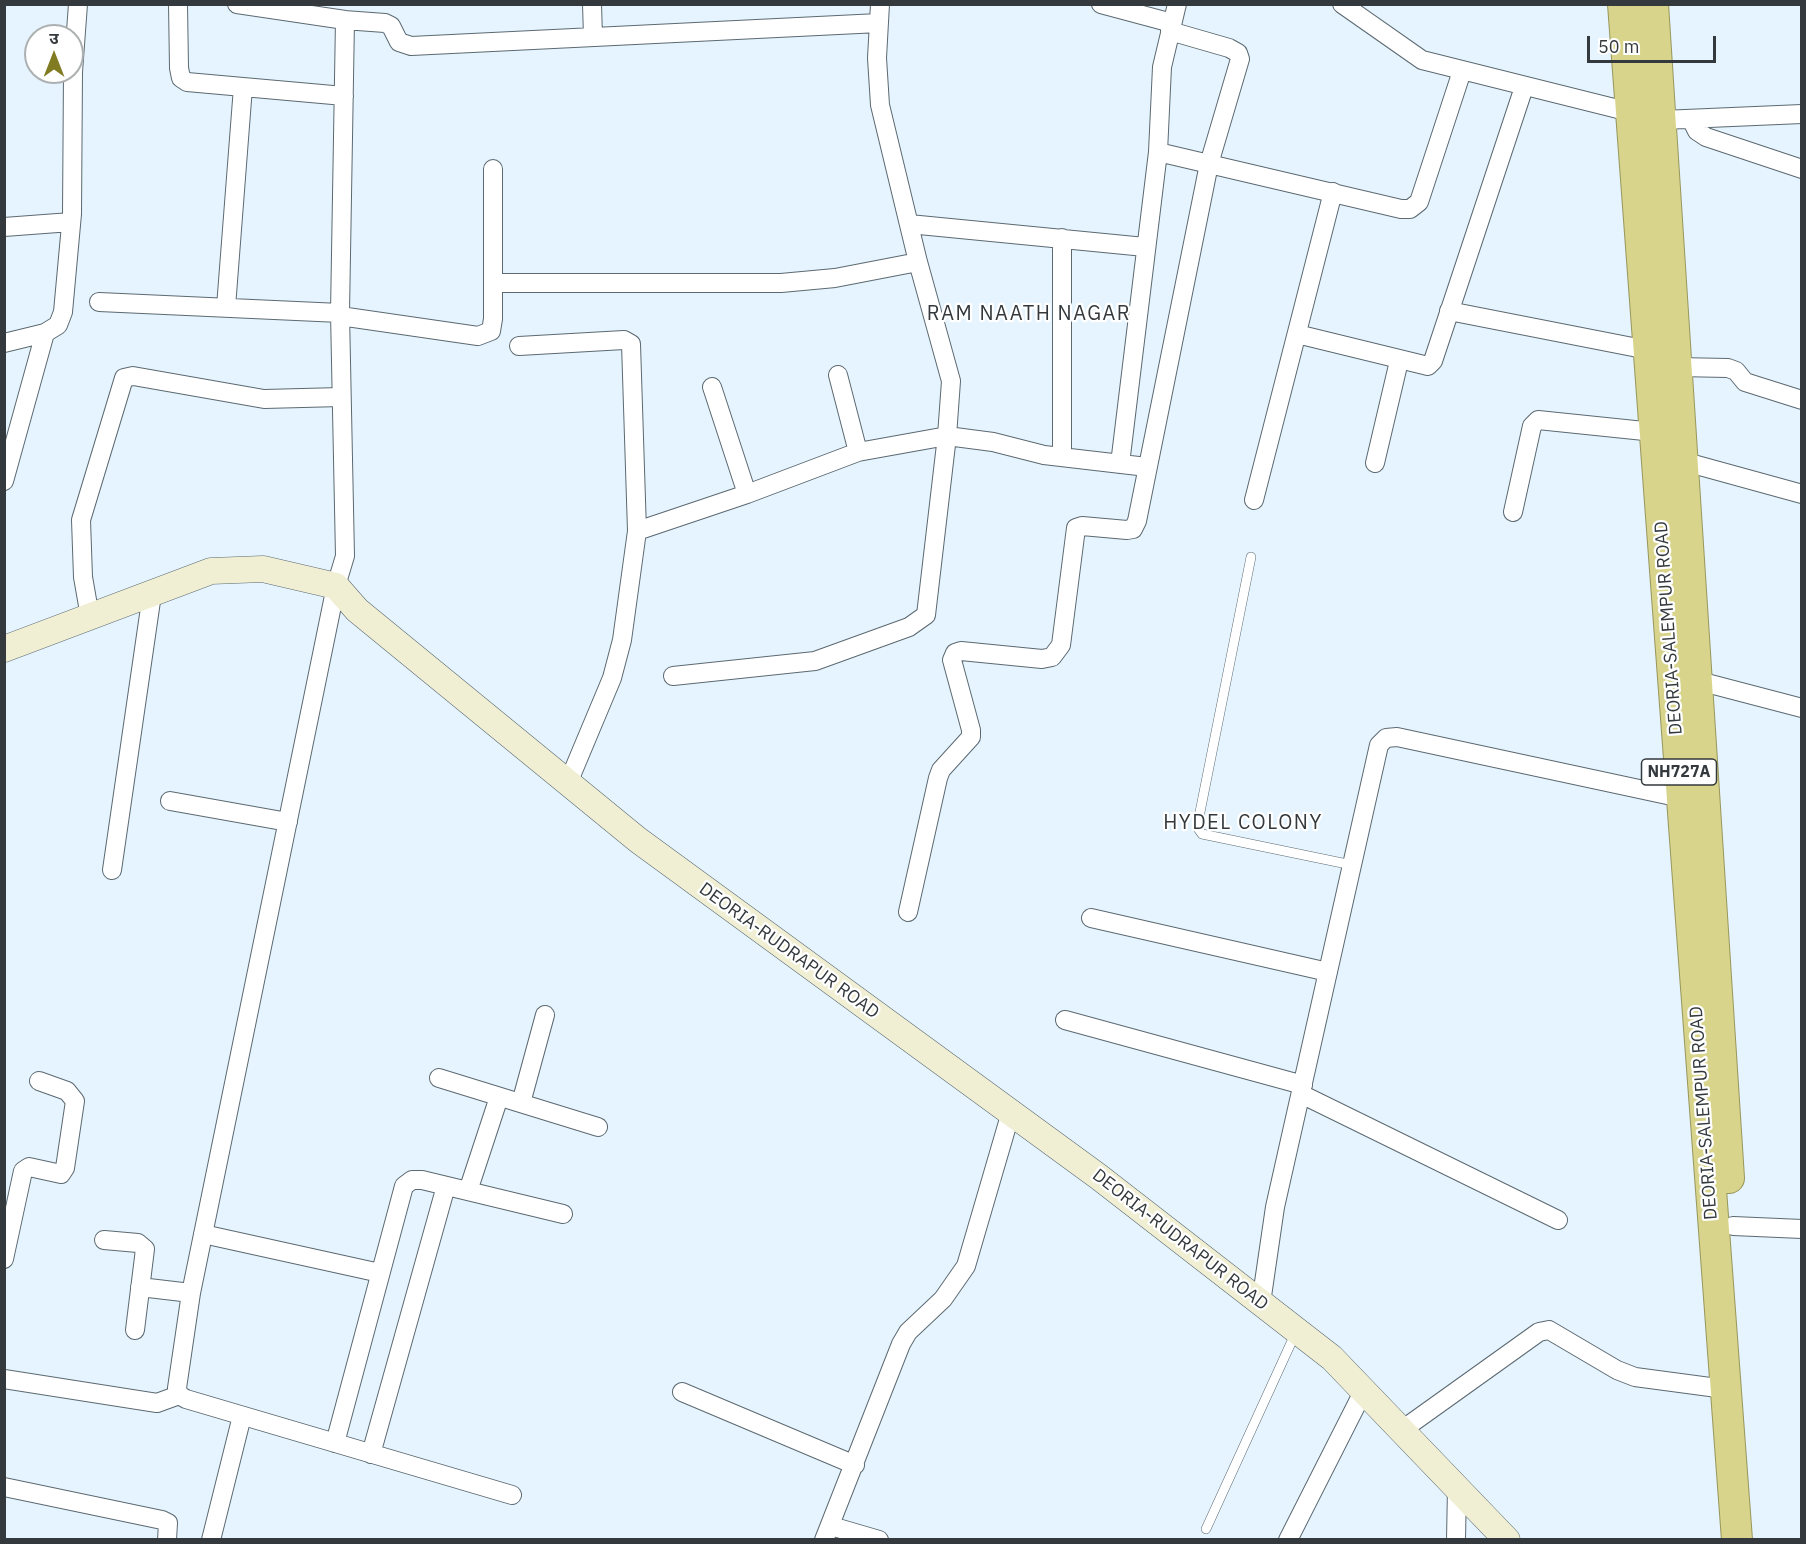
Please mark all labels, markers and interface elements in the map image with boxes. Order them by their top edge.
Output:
north arrow [24,24,84,84]
scale bar [1590,24,1719,62]
text: उ [49,28,59,48]
text: 50 m [1598,35,1640,58]
district label: RAM NAATH NAGAR [927,302,1131,326]
street label: DEORIA-SALEMPUR ROAD [1651,520,1687,736]
road number: NH727A [1642,759,1716,785]
district label: HYDEL COLONY [1163,811,1323,835]
street label: DEORIA-RUDRAPUR ROAD [695,878,883,1024]
street label: DEORIA-SALEMPUR ROAD [1686,1005,1722,1221]
street label: DEORIA-RUDRAPUR ROAD [1088,1165,1272,1315]

